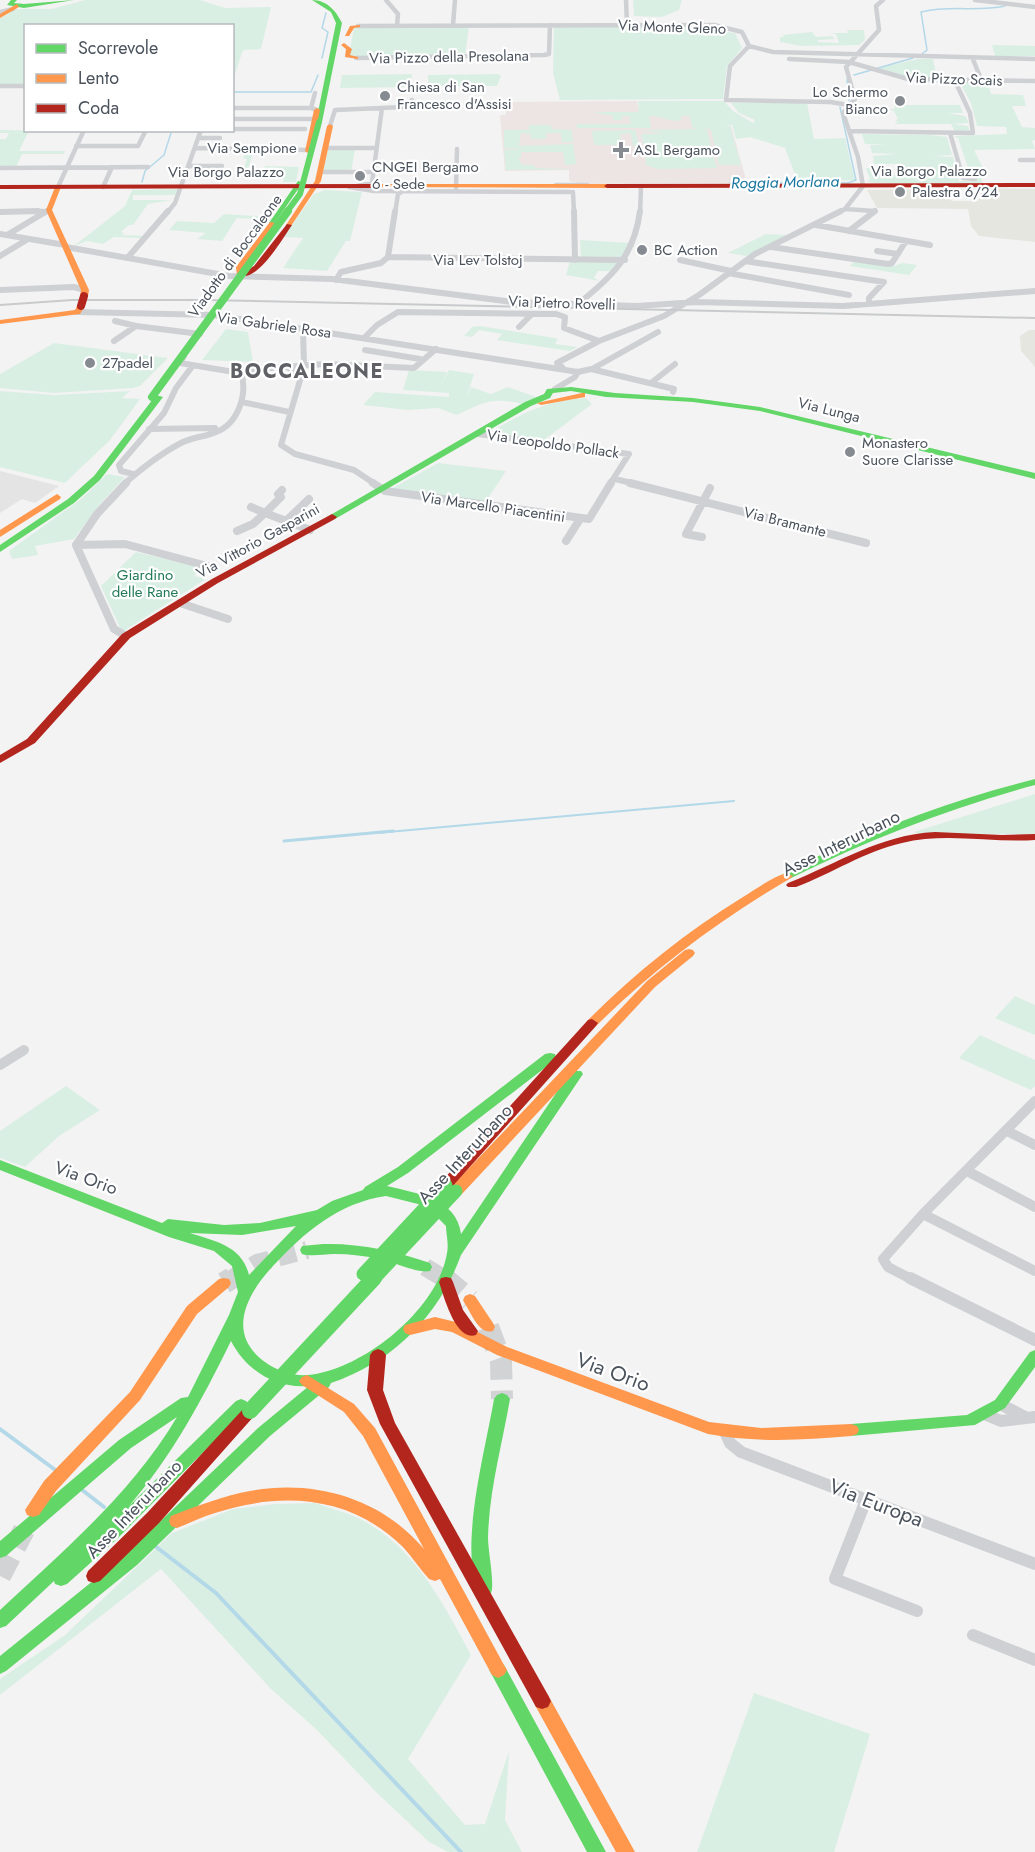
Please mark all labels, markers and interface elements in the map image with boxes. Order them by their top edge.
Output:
street label: Via Monte Gleno [617,14,727,40]
legend [24,24,234,132]
text: Scorrevole [78,35,158,61]
street label: Via Pizzo della Presolana [369,45,529,69]
text: Lento [78,65,119,91]
street label: Via Pizzo Scais [905,66,1003,92]
place label: Chiesa di San Francesco d'Assisi [397,76,512,115]
place label: Lo Schermo Bianco [813,81,888,120]
marker: Chiesa di San Francesco d'Assisi [378,89,392,103]
marker: Lo Schermo Bianco [893,94,907,108]
text: Coda [78,95,119,121]
street label: Via Sempione [207,137,297,159]
place label: ASL Bergamo [634,139,720,161]
marker: ASL Bergamo [612,141,630,159]
place label: CNGEI Bergamo 6 - Sede [372,156,479,195]
street label: Via Borgo Palazzo [871,160,987,182]
street label: Via Borgo Palazzo [168,161,284,183]
marker: CNGEI Bergamo 6 - Sede [353,169,367,183]
water label: Roggia Morlana [731,170,840,194]
place label: Palestra 6/24 [912,181,999,203]
marker: Palestra 6/24 [893,185,907,199]
street label: Viadotto di Boccaleone [183,190,287,322]
place label: BC Action [654,239,718,261]
marker: BC Action [635,243,649,257]
street label: Via Lev Tolstoj [433,249,523,271]
street label: Via Pietro Rovelli [508,290,616,316]
street label: Via Gabriele Rosa [215,306,333,344]
place label: 27padel [102,352,153,374]
marker: 27padel [83,356,97,370]
district label: BOCCALEONE [230,357,384,386]
street label: Via Lunga [796,392,862,428]
street label: Via Leopoldo Pollack [485,424,621,464]
place label: Monastero Suore Clarisse [862,432,954,471]
marker: Monastero Suore Clarisse [843,445,857,459]
street label: Via Marcello Piacentini [419,486,567,528]
street label: Via Vittorio Gasparini [192,498,324,584]
street label: Via Bramante [741,501,829,543]
park label: Giardino delle Rane [112,564,179,603]
street label: Asse Interurbano [778,803,905,883]
street label: Asse Interurbano [412,1098,518,1210]
street label: Via Orio [51,1155,121,1201]
street label: Via Orio [572,1345,654,1399]
street label: Asse Interurbano [80,1454,188,1564]
street label: Via Europa [825,1471,927,1535]

